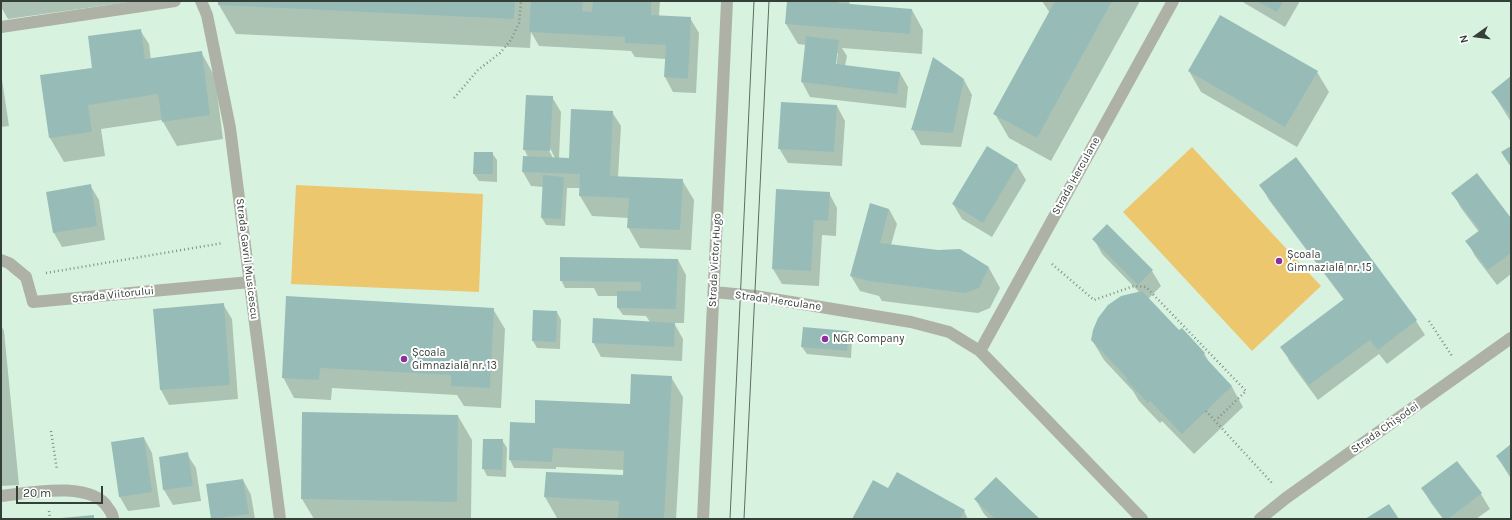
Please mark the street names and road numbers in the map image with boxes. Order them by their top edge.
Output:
street label: Strada Herculane [1049,135,1103,217]
street label: Strada Gavril Musicescu [233,198,261,320]
street label: Strada Victor Hugo [706,213,724,307]
street label: Strada Viitorului [71,284,155,306]
street label: Strada Herculane [734,288,822,314]
street label: Strada Chișodei [1348,400,1422,456]

